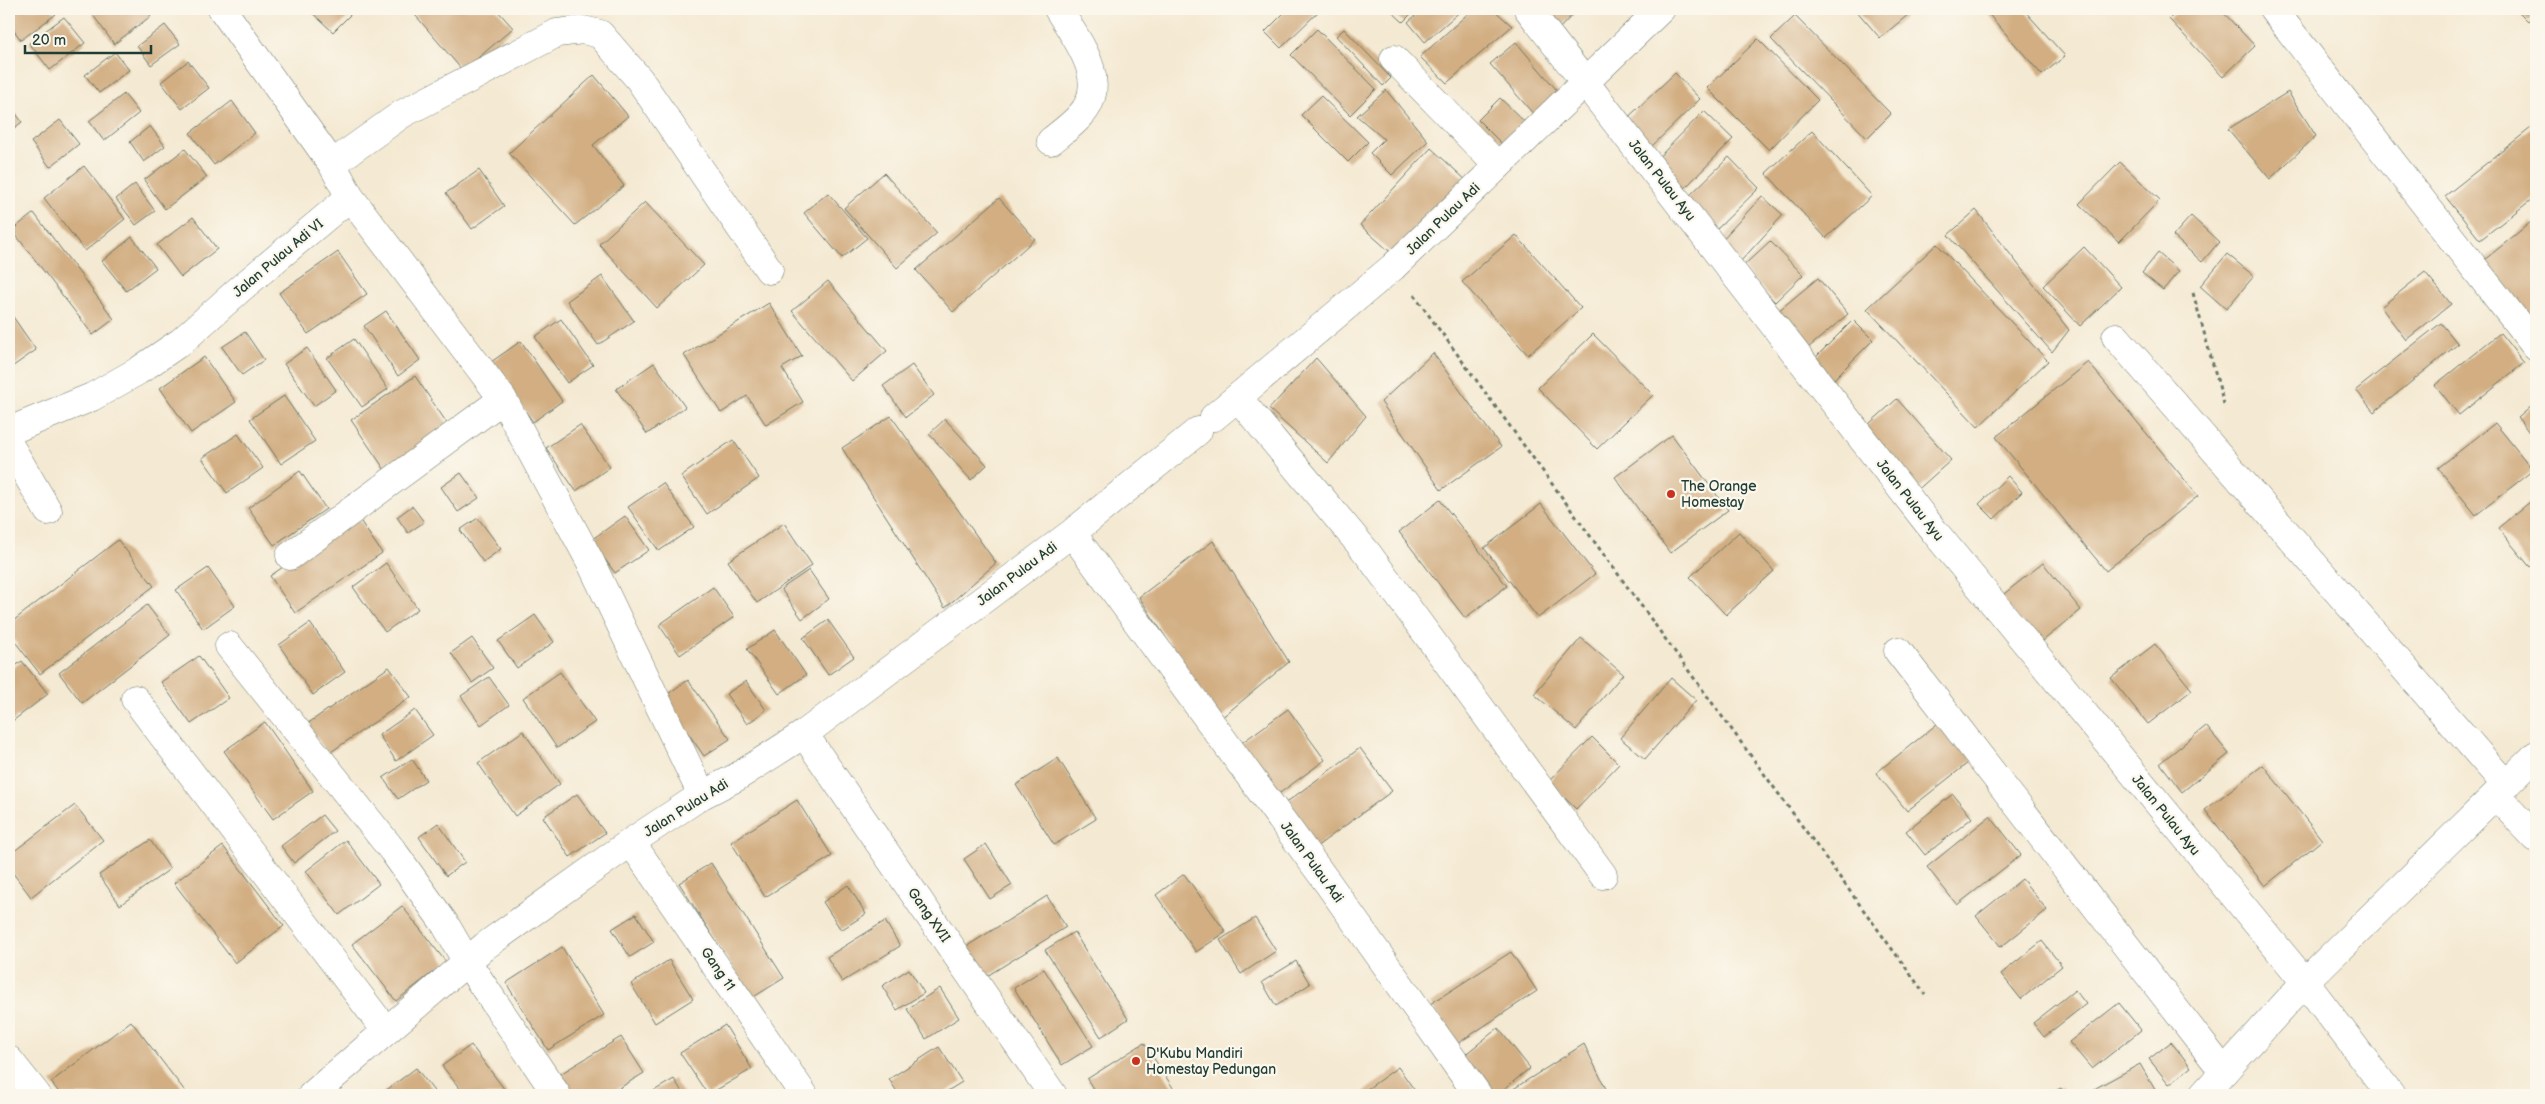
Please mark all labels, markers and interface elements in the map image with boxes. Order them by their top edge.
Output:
scale bar [25,22,151,54]
text: 20 m [32,31,66,50]
street label: Jalan Pulau Ayu [1625,136,1699,224]
street label: Jalan Pulau Adi [1402,179,1484,259]
street label: Jalan Pulau Adi VI [229,215,327,301]
street label: Jalan Pulau Ayu [1873,456,1947,544]
place label: The Orange Homestay [1681,478,1757,511]
marker: The Orange Homestay [1665,488,1677,500]
street label: Jalan Pulau Adi [973,538,1061,610]
street label: Jalan Pulau Ayu [2128,771,2204,859]
street label: Jalan Pulau Adi [641,775,731,841]
street label: Jalan Pulau Adi [1277,818,1347,906]
street label: Gang XVII [904,884,954,946]
street label: Gang 11 [697,944,739,994]
place label: D'Kubu Mandiri Homestay Pedungan [1146,1045,1276,1078]
marker: D'Kubu Mandiri Homestay Pedungan [1130,1055,1142,1067]

